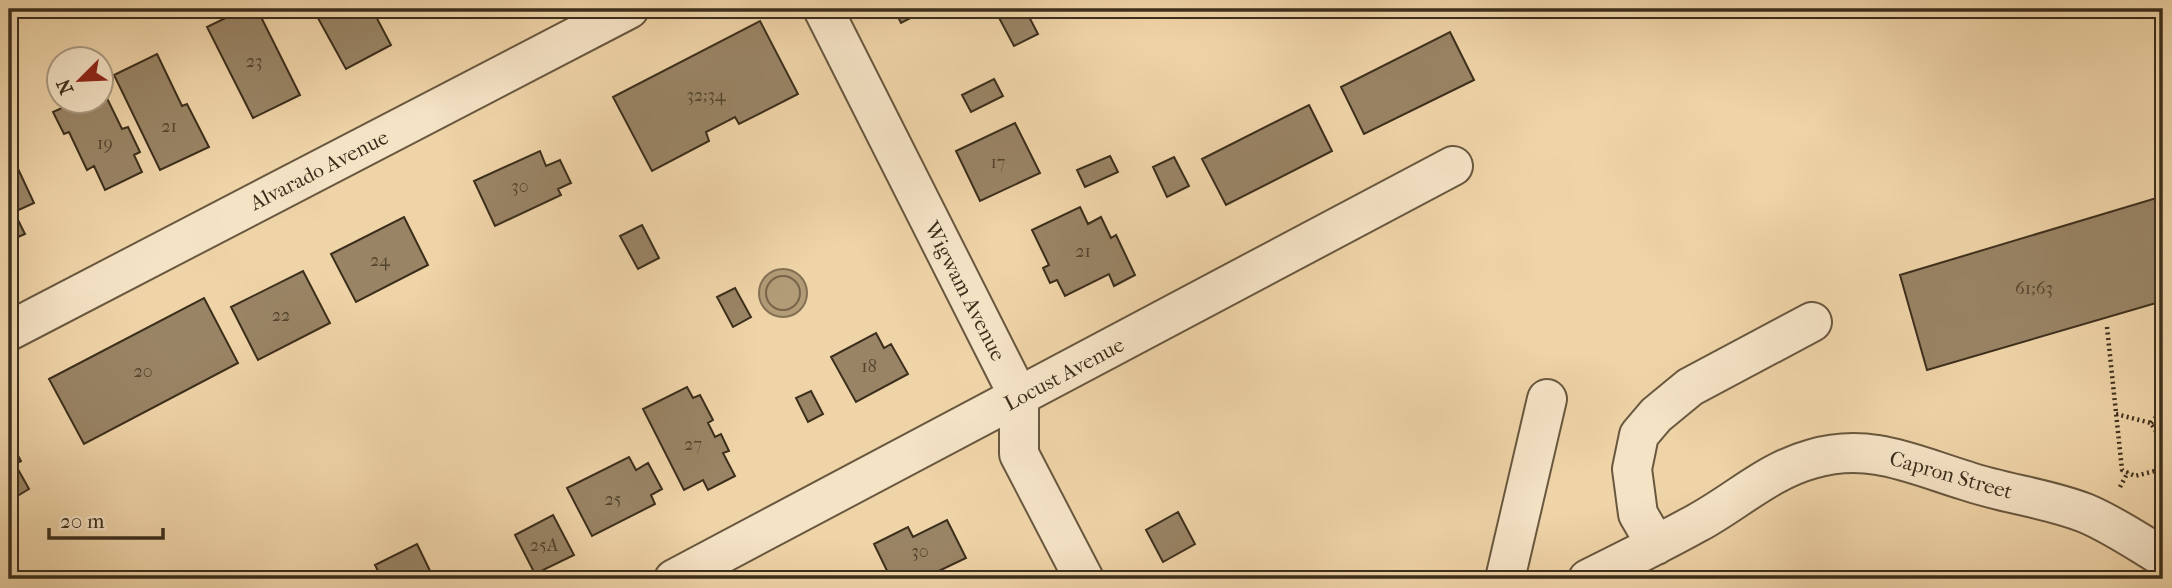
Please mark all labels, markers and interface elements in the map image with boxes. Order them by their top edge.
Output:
north arrow [46,46,116,116]
house number: 23 [246,51,262,72]
text: N [52,75,78,98]
house number: 32;34 [686,85,726,106]
house number: 21 [161,116,177,137]
street label: Alvarado Avenue [245,125,392,216]
house number: 19 [97,133,113,154]
house number: 17 [990,152,1006,173]
house number: 30 [511,176,529,197]
street label: Wigwam Avenue [919,216,1010,365]
house number: 21 [1075,241,1091,262]
house number: 24 [370,250,390,271]
house number: 61;63 [2015,278,2053,299]
house number: 22 [272,305,290,326]
street label: Locust Avenue [1000,332,1128,416]
house number: 18 [861,356,877,377]
house number: 20 [133,361,153,382]
house number: 27 [684,434,702,455]
street label: Capron Street [1887,446,2016,504]
house number: 25 [604,489,622,510]
scale bar [49,497,163,541]
text: 20 m [60,509,105,533]
house number: 25A [530,535,559,556]
house number: 30 [911,541,929,562]

